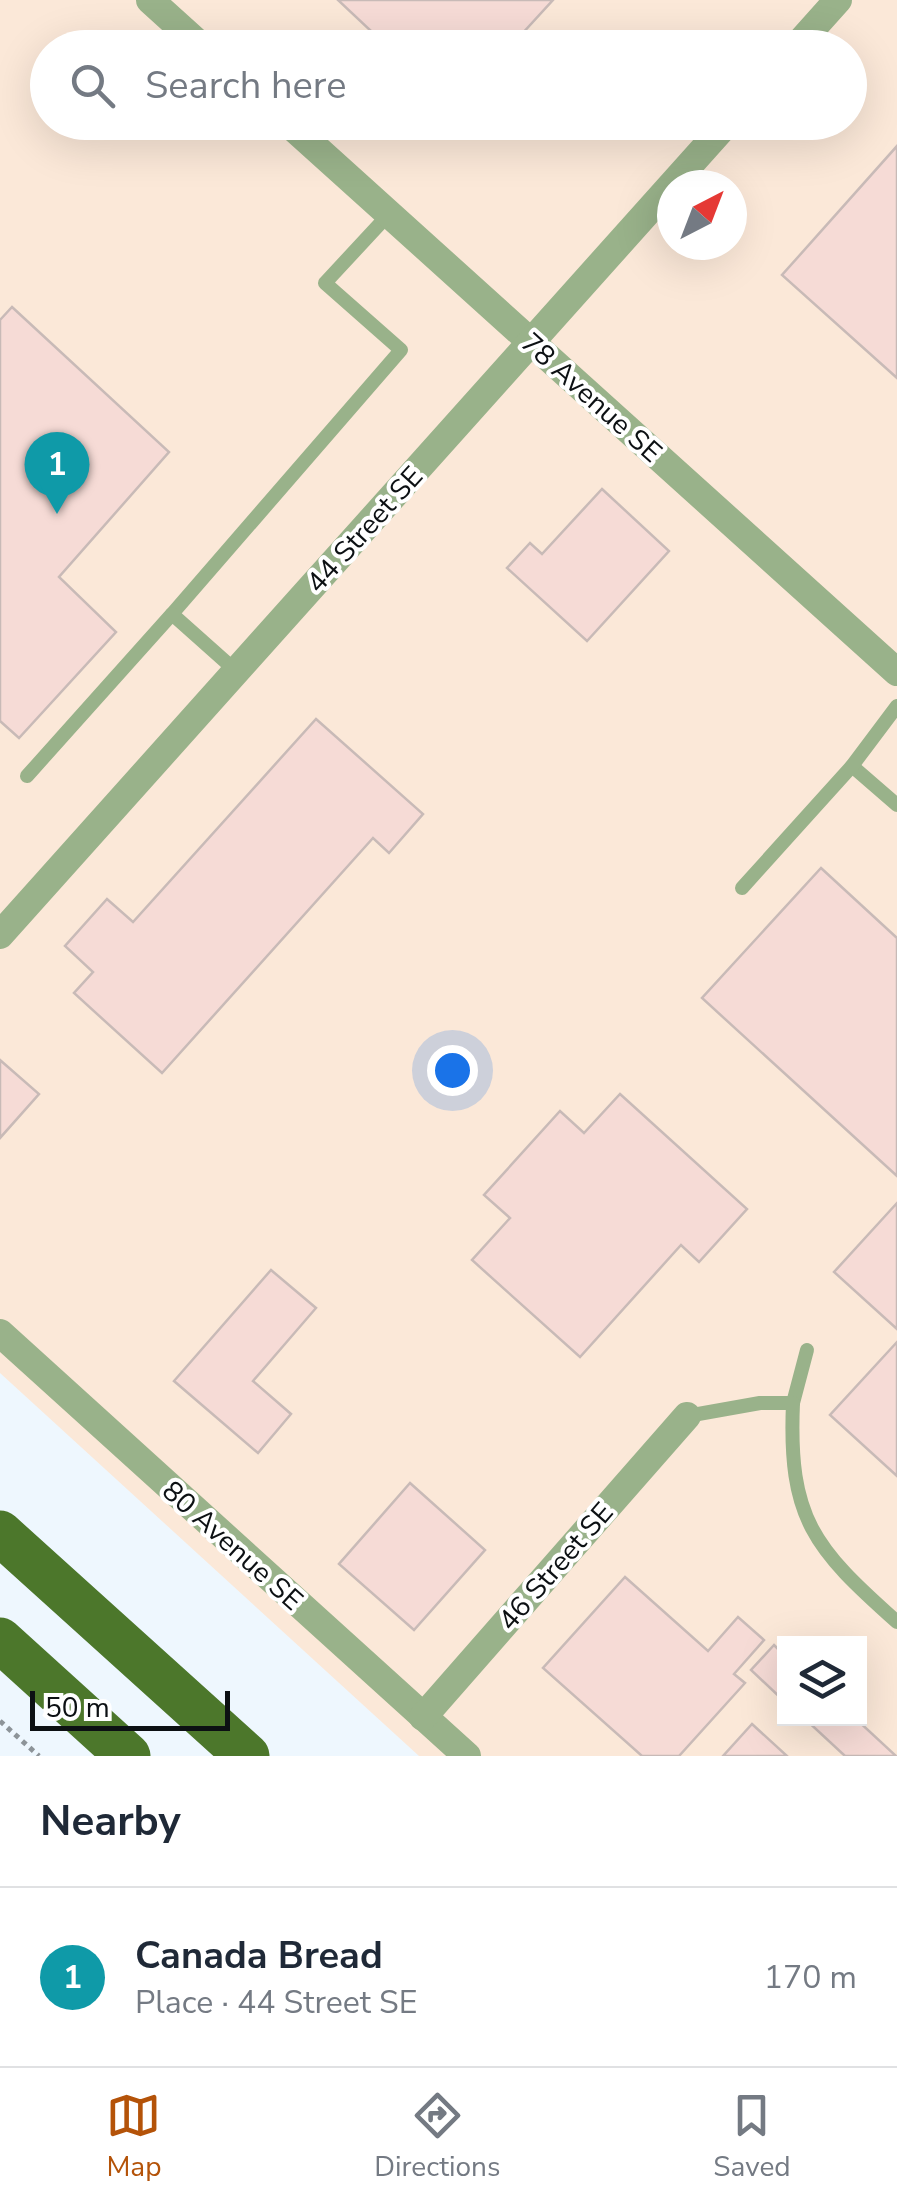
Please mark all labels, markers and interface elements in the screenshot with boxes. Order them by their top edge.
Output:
search box [30,30,867,140]
icon: search [65,58,120,113]
text: Search here [145,60,346,111]
north arrow [657,170,747,260]
street label: 78 Avenue SE [513,324,670,471]
pin: 1 [24,432,90,514]
street label: 44 Street SE [298,458,432,601]
your location [427,1045,478,1096]
street label: 80 Avenue SE [154,1472,311,1619]
street label: 46 Street SE [490,1495,622,1639]
map controls [777,1636,867,1726]
button: layers [777,1636,867,1726]
scale bar [30,1686,230,1730]
text: 50 m [45,1689,110,1727]
text: Nearby [40,1793,181,1850]
text: Canada Bread [135,1930,383,1981]
text: 1 [63,1956,82,1999]
text: 170 m [764,1956,857,1999]
text: Place · 44 Street SE [135,1981,417,2024]
tab: Map [106,2088,161,2186]
tab: Directions [374,2088,500,2186]
tab: Saved [713,2088,791,2186]

